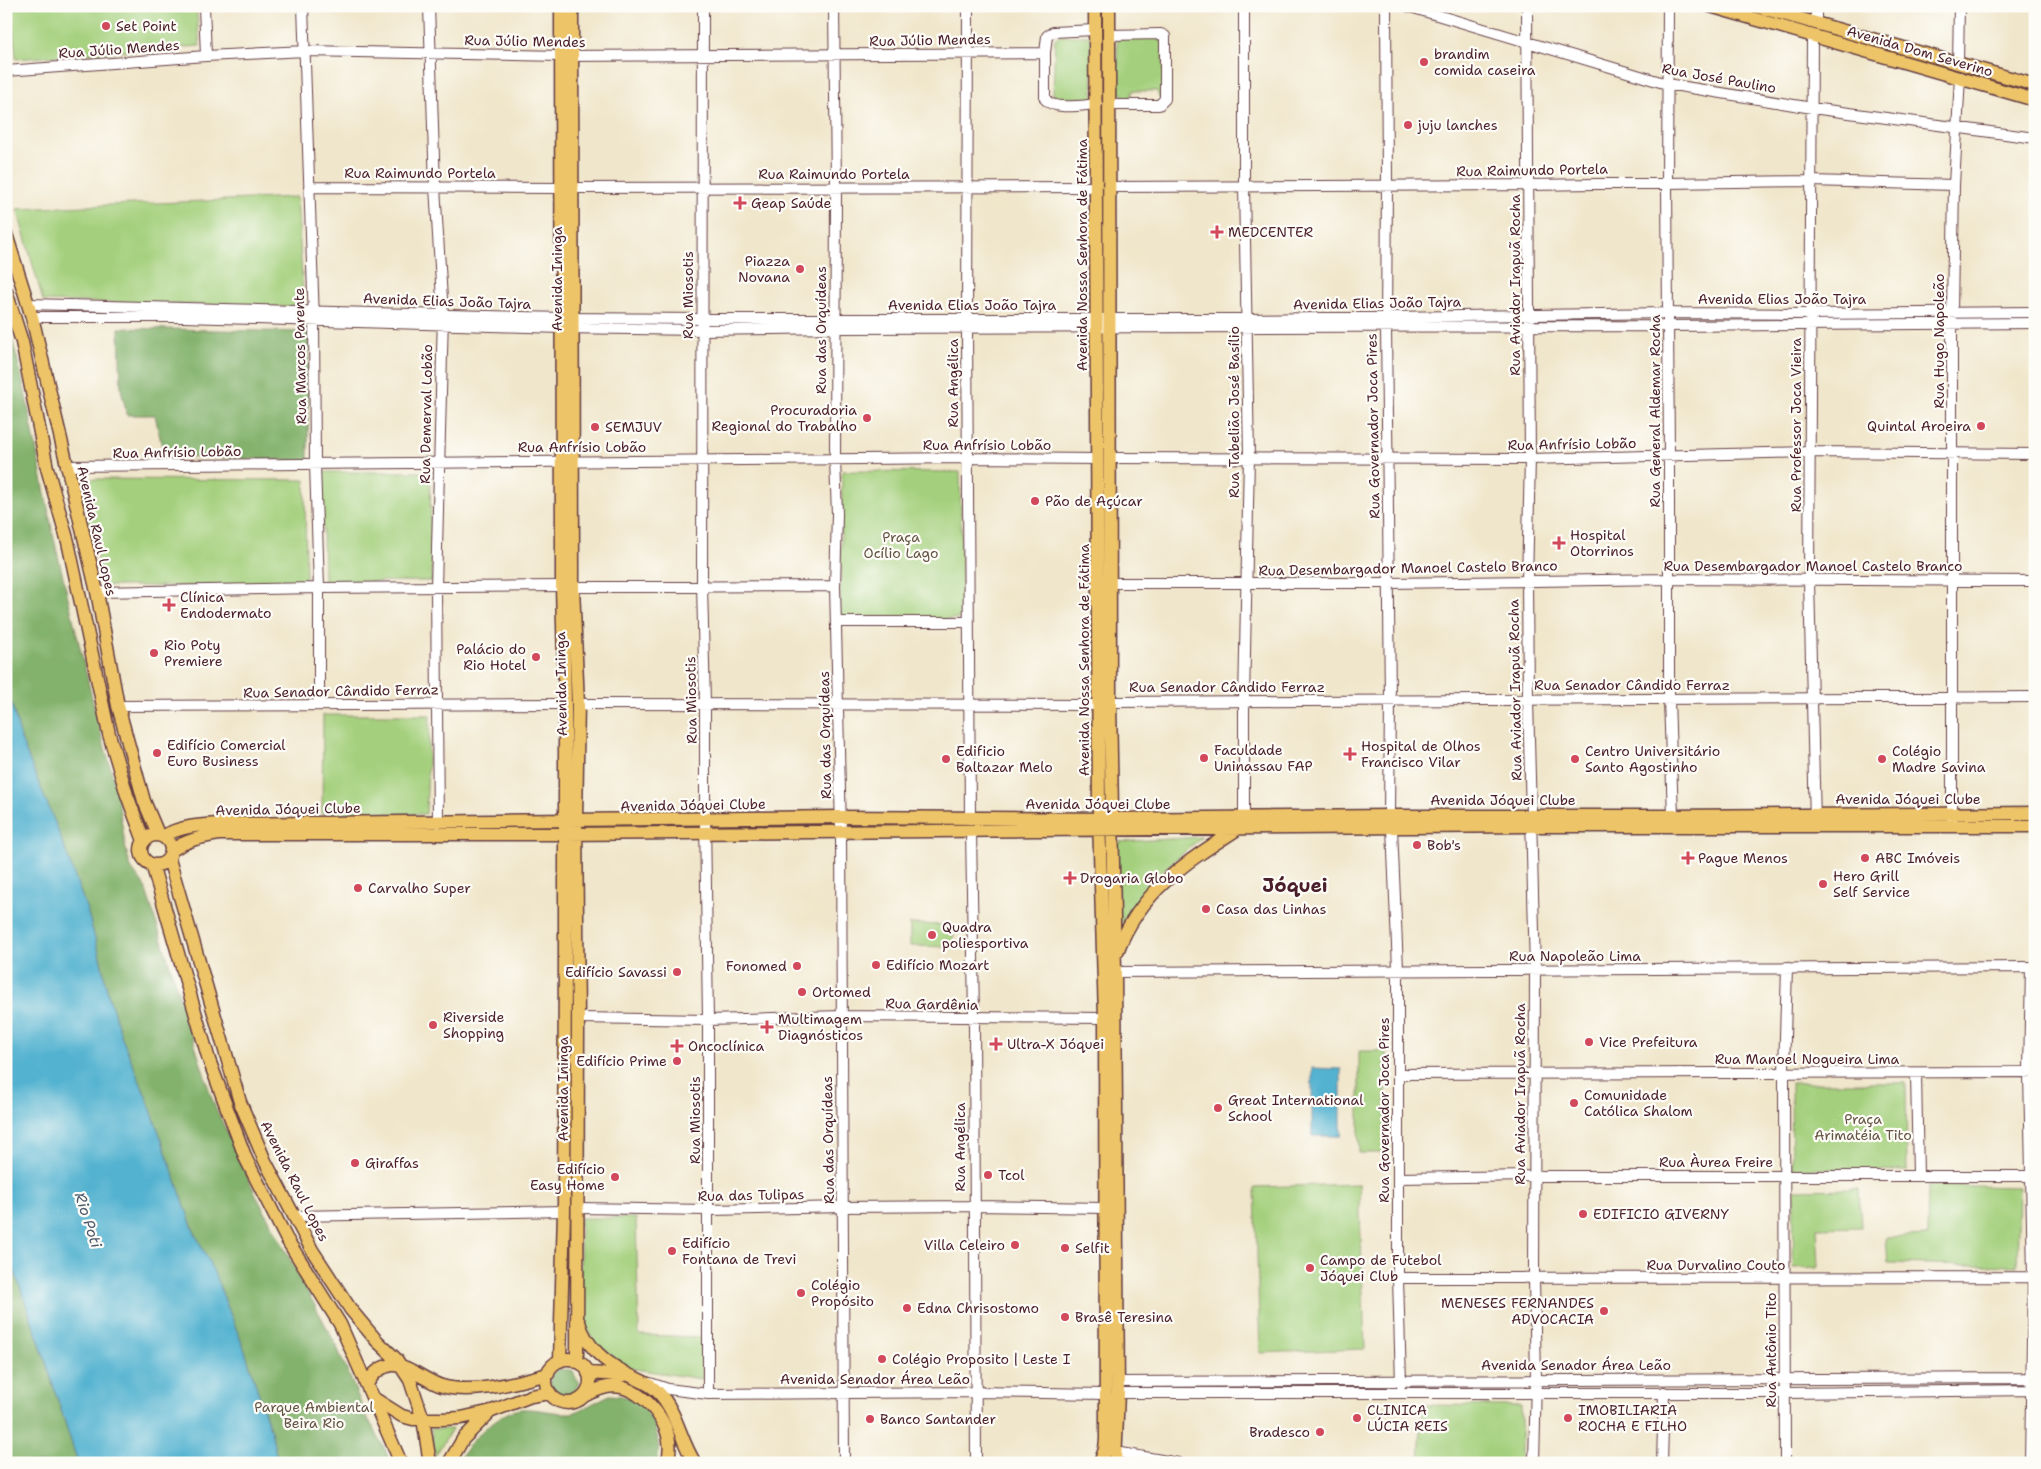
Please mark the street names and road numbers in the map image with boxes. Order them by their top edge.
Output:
street label: Avenida Dom Severino [1845,22,1995,80]
street label: Rua Júlio Mendes [869,30,991,50]
street label: Rua Júlio Mendes [464,31,586,51]
street label: Rua Júlio Mendes [58,36,180,62]
street label: Rua José Paulino [1660,59,1778,97]
street label: Avenida Nossa Senhora de Fátima [1073,138,1091,371]
street label: Rua Raimundo Portela [1456,160,1608,180]
street label: Rua Raimundo Portela [344,164,496,182]
street label: Rua Raimundo Portela [758,165,910,183]
street label: Rua Aviador Irapuã Rocha [1506,194,1524,376]
street label: Avenida Ininga [548,226,566,331]
street label: Rua Miosotis [679,251,697,339]
street label: Rua das Orquídeas [812,266,830,394]
street label: Rua Hugo Napoleão [1930,273,1948,409]
street label: Rua Marcos Parente [290,287,310,425]
street label: Avenida Elias João Tajra [363,289,532,313]
street label: Avenida Elias João Tajra [1698,290,1866,308]
street label: Avenida Elias João Tajra [1293,293,1462,313]
street label: Avenida Elias João Tajra [888,296,1056,314]
street label: Rua General Aldemar Rocha [1646,314,1664,508]
street label: Rua Tabelião José Basílio [1225,326,1243,498]
street label: Rua Governador Joca Pires [1362,333,1384,519]
street label: Rua Angélica [944,338,962,428]
street label: Rua Professor Joca Vieira [1787,338,1805,512]
street label: Rua Demerval Lobão [416,344,436,484]
street label: Rua Anfrísio Lobão [1508,434,1636,454]
street label: Rua Anfrísio Lobão [923,436,1051,454]
street label: Rua Anfrísio Lobão [518,438,646,456]
street label: Rua Anfrísio Lobão [113,442,241,462]
street label: Avenida Raul Lopes [73,464,121,598]
street label: Avenida Nossa Senhora de Fátima [1075,543,1093,776]
street label: Rua Desembargador Manoel Castelo Branco [1258,556,1558,580]
street label: Rua Desembargador Manoel Castelo Branco [1663,557,1963,575]
street label: Rua Aviador Irapuã Rocha [1504,599,1526,781]
street label: Avenida Ininga [551,631,571,737]
street label: Rua Miosotis [681,656,701,744]
street label: Rua das Orquídeas [815,671,835,799]
street label: Rua Senador Cândido Ferraz [1534,676,1730,694]
street label: Rua Senador Cândido Ferraz [1129,678,1325,696]
street label: Rua Senador Cândido Ferraz [243,680,439,702]
street label: Avenida Jóquei Clube [1835,790,1981,808]
street label: Avenida Jóquei Clube [1430,791,1576,809]
street label: Avenida Jóquei Clube [620,795,766,815]
street label: Avenida Jóquei Clube [1025,795,1171,813]
street label: Avenida Jóquei Clube [215,799,361,819]
street label: Rua Napoleão Lima [1509,947,1641,965]
street label: Rua Gardênia [885,994,979,1014]
street label: Rua Aviador Irapuã Rocha [1511,1003,1529,1185]
street label: Rua Governador Joca Pires [1375,1017,1393,1203]
street label: Avenida Ininga [554,1036,572,1141]
street label: Rua Manoel Nogueira Lima [1715,1050,1900,1068]
street label: Rua Miosotis [686,1076,704,1164]
street label: Rua das Orquídeas [818,1076,838,1204]
street label: Rua Angélica [951,1102,969,1192]
street label: Avenida Raul Lopes [257,1118,333,1244]
street label: Rua Àurea Freire [1659,1153,1773,1171]
street label: Rua das Tulipas [697,1185,805,1205]
street label: Rua Durvalino Couto [1647,1256,1785,1274]
street label: Rua Antônio Tito [1762,1292,1780,1408]
street label: Avenida Senador Área Leão [1481,1356,1671,1374]
street label: Avenida Senador Área Leão [780,1370,970,1388]

